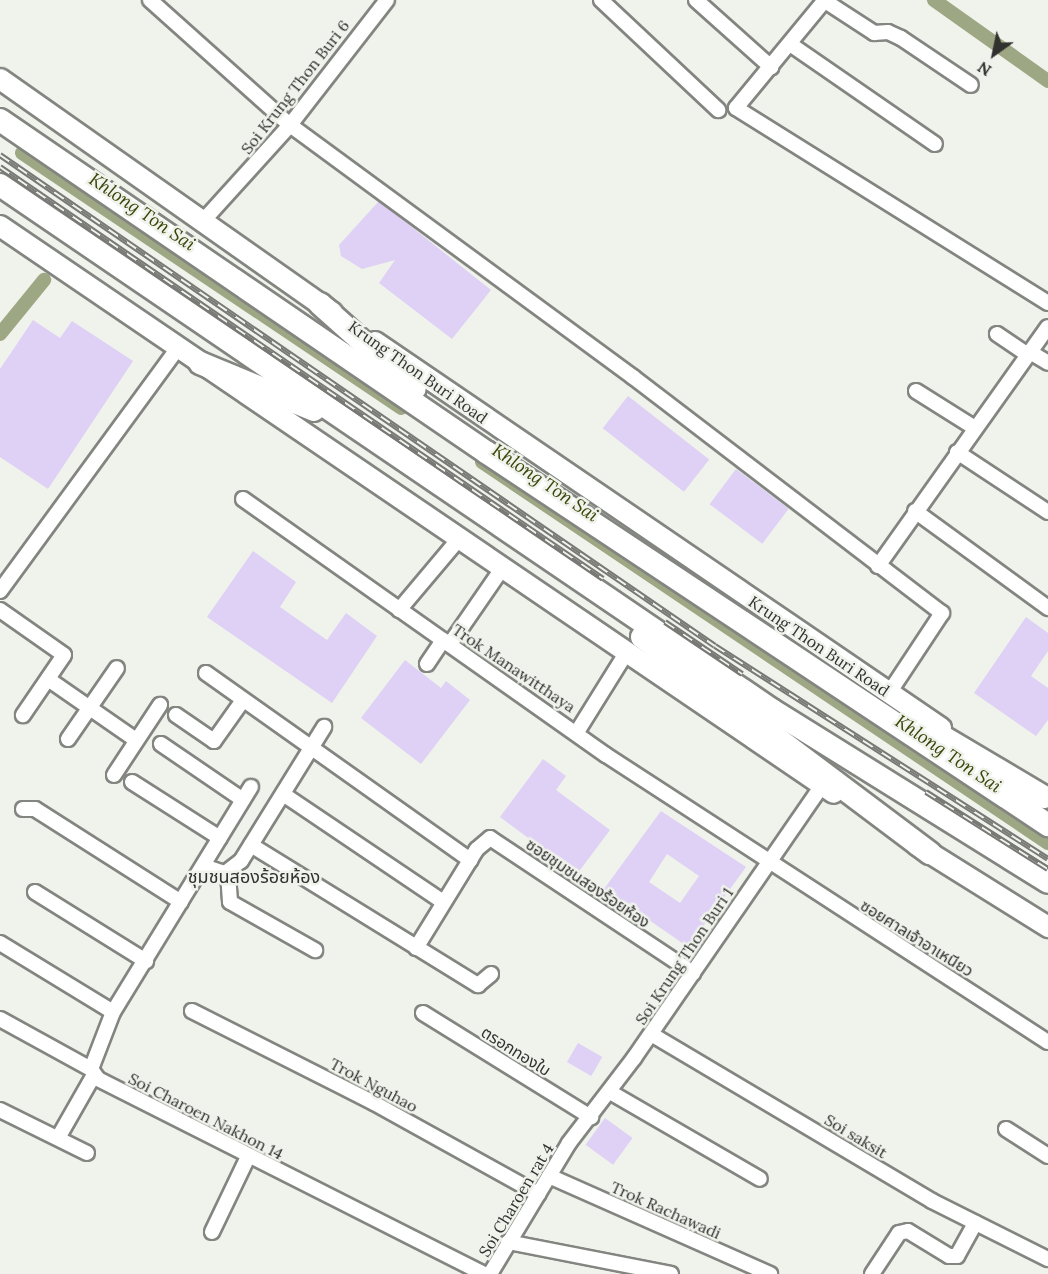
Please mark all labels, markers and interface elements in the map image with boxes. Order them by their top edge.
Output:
street label: Soi Krung Thon Buri 6 [237,16,353,158]
north arrow [964,24,1024,84]
text: N [974,57,995,81]
water label: Khlong Ton Sai [85,169,199,255]
street label: Krung Thon Buri Road [345,317,491,427]
water label: Khlong Ton Sai [488,440,602,526]
street label: Krung Thon Buri Road [745,592,893,700]
street label: Trok Manawitthaya [449,620,579,716]
water label: Khlong Ton Sai [891,711,1005,797]
street label: ซอยชุมชนสองร้อยห้อง [522,834,654,932]
district label: ชุมชนสองร้อยห้อง [188,866,320,888]
street label: Soi Krung Thon Buri 1 [631,884,737,1028]
street label: ซอยศาลเจ้าอาเหนียว [857,896,977,980]
street label: ตรอกทองใบ [478,1022,554,1080]
street label: Trok Nguhao [327,1054,421,1116]
street label: Soi Charoen Nakhon 14 [125,1069,287,1163]
street label: Soi saksit [821,1110,891,1162]
street label: Soi Charoen rat 4 [475,1140,557,1260]
street label: Trok Rachawadi [608,1177,724,1243]

